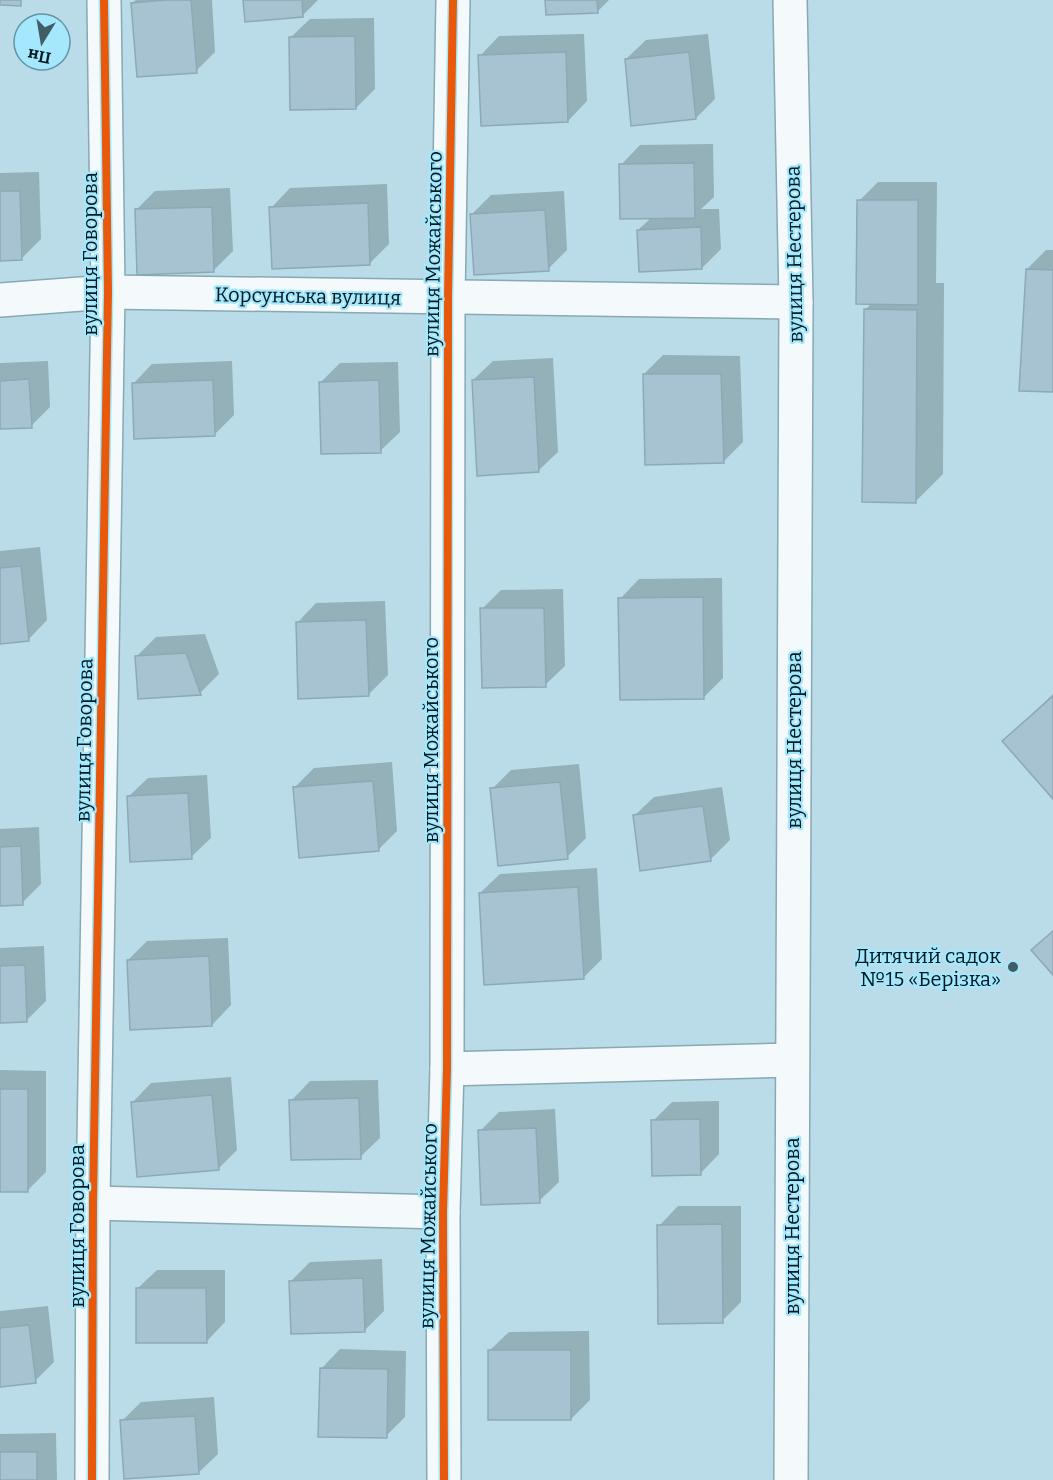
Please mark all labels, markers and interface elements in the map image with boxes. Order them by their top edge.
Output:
north arrow [12,12,72,72]
text: Пн [26,45,52,68]
street label: вулиця Можайського [419,151,447,357]
street label: вулиця Нестерова [780,165,808,343]
street label: вулиця Говорова [78,172,102,336]
street label: Корсунська вулиця [215,282,401,310]
street label: вулиця Можайського [419,637,443,843]
street label: вулиця Нестерова [782,651,806,829]
street label: вулиця Говорова [71,658,97,822]
place label: Дитячий садок №15 «Берізка» [855,944,1001,991]
marker: Дитячий садок №15 «Берізка» [1006,960,1020,974]
street label: вулиця Можайського [414,1123,442,1329]
street label: вулиця Нестерова [780,1137,804,1315]
street label: вулиця Говорова [65,1144,89,1308]

